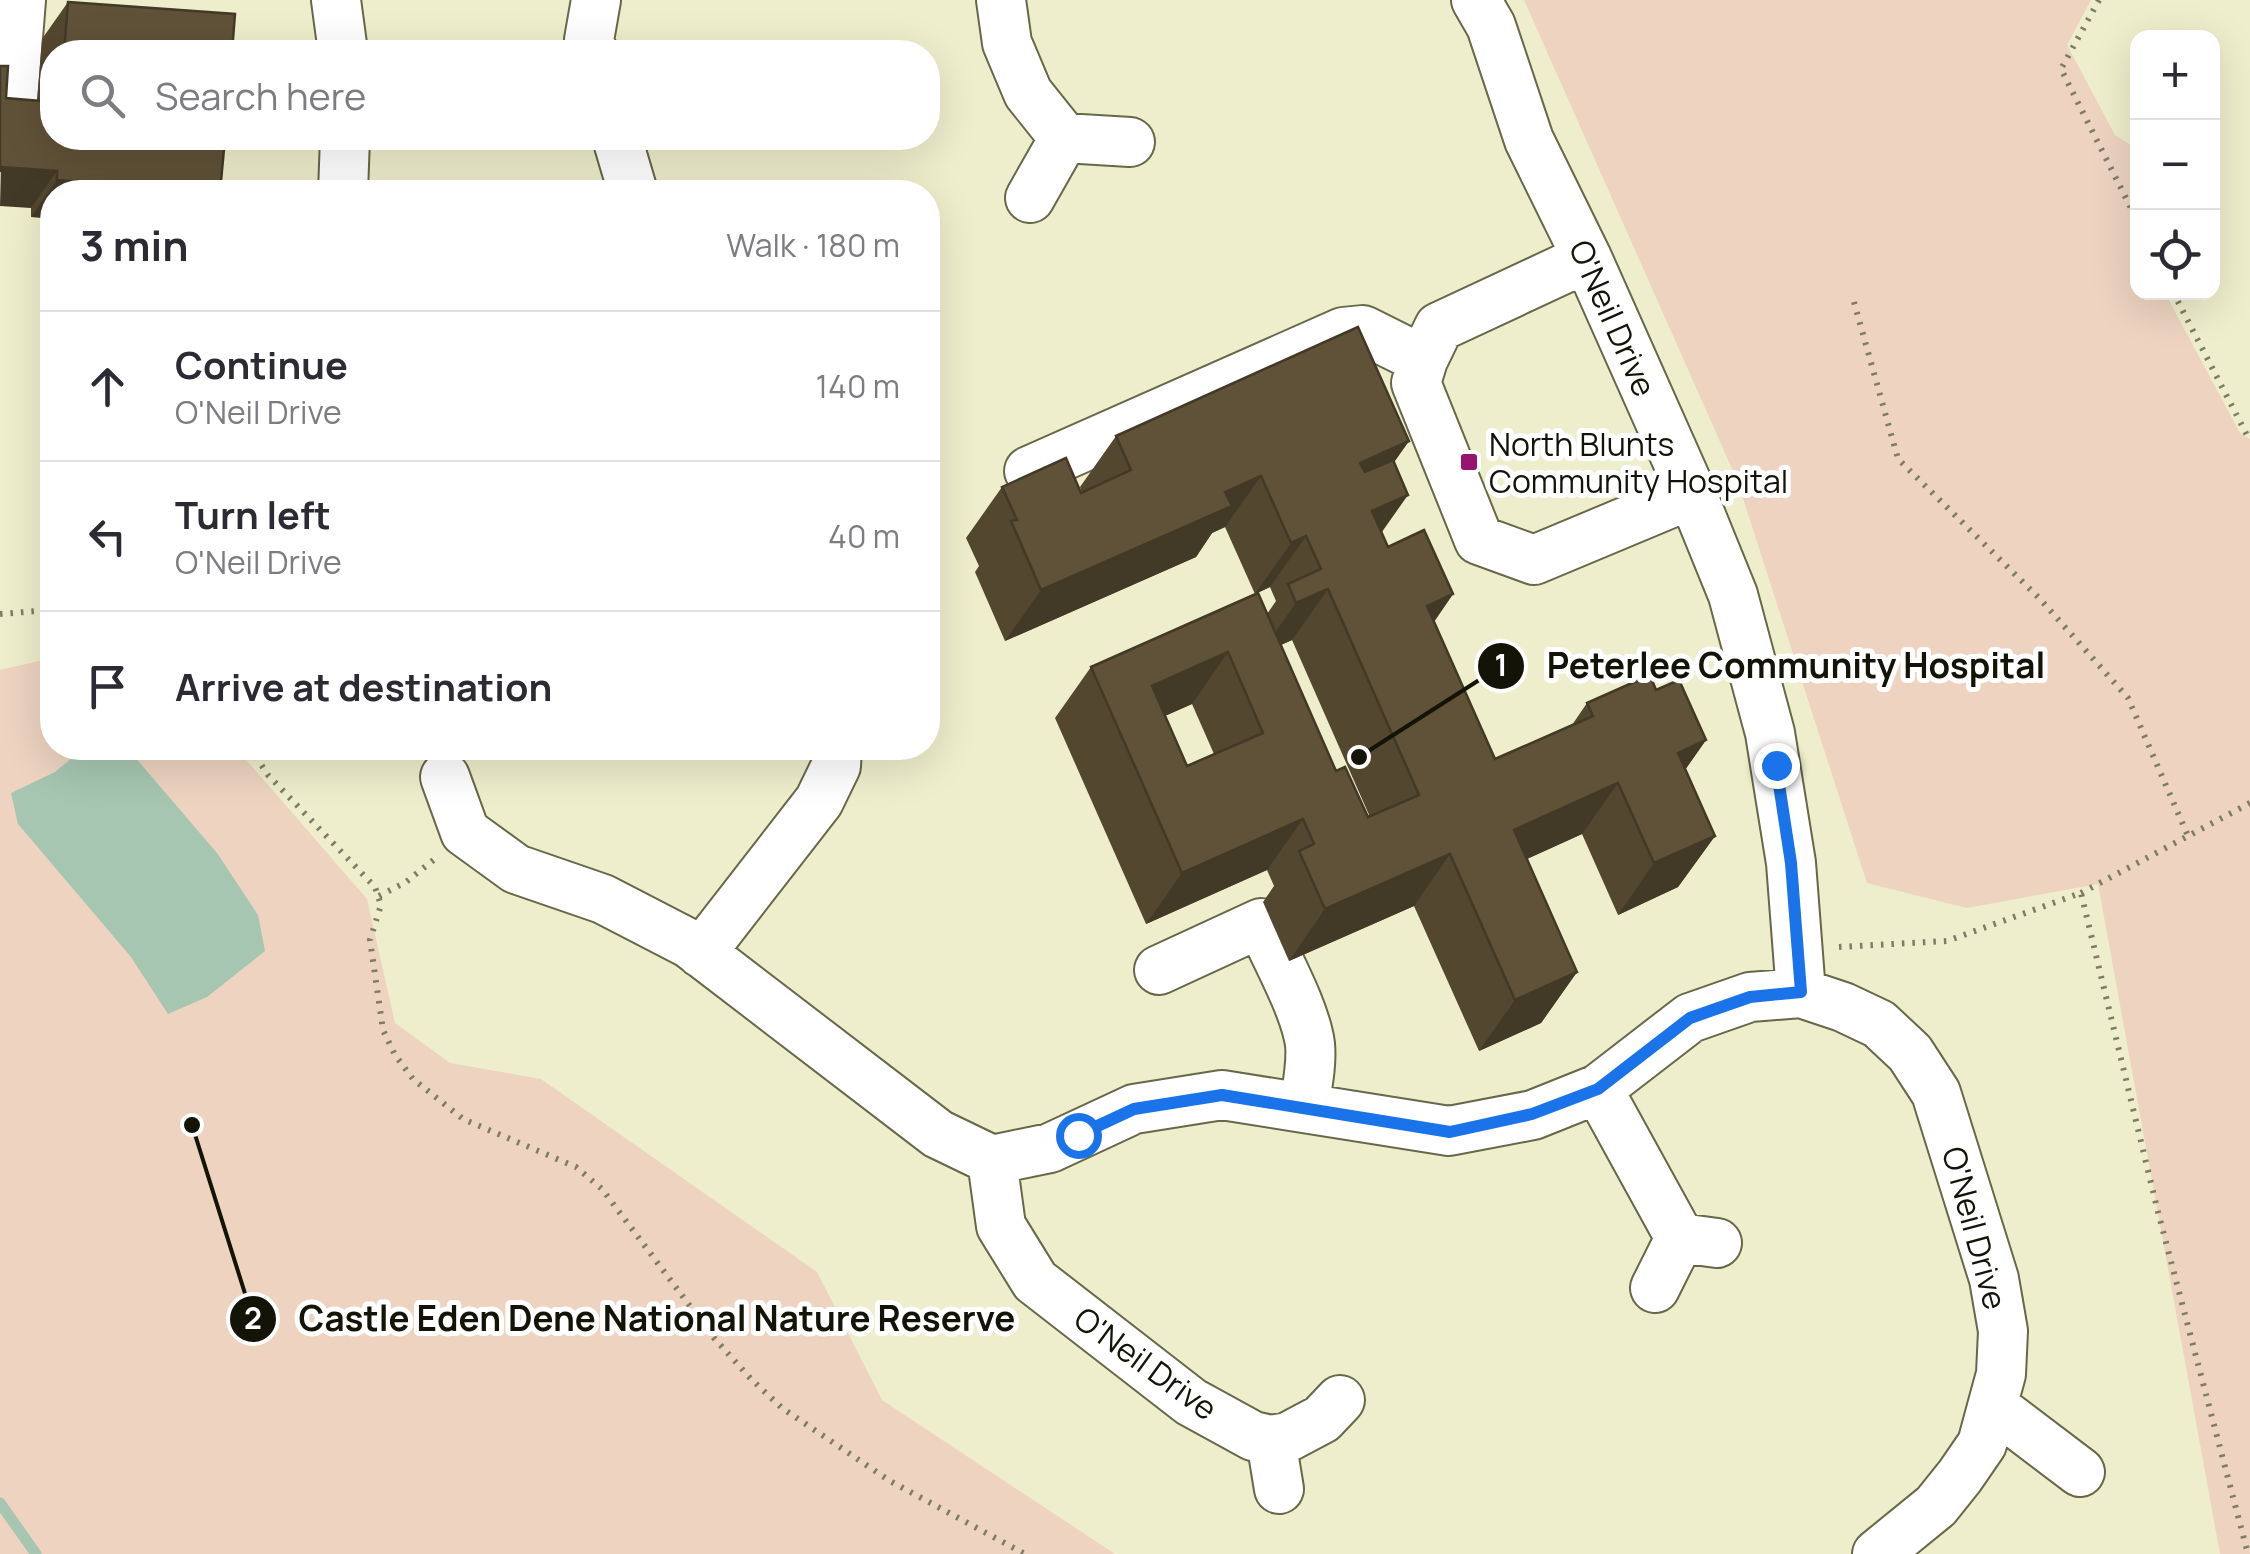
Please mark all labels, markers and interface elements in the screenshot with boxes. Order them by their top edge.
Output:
map controls [2130,30,2220,300]
button: + [2130,30,2220,120]
search box [40,40,940,150]
icon: search [75,68,130,123]
text: Search here [155,69,366,121]
button: − [2130,120,2220,210]
button: locate [2130,210,2220,300]
text: 3 min [80,216,189,274]
text: Walk · 180 m [726,223,900,267]
street label: O'Neil Drive [1559,233,1667,403]
text: Continue [175,338,348,390]
icon: ahead [80,359,135,414]
text: 140 m [816,364,900,408]
text: O'Neil Drive [175,390,342,434]
place label: North Blunts Community Hospital [1489,422,1788,503]
marker: North Blunts Community Hospital [1458,451,1480,473]
text: Turn left [175,488,331,540]
icon: left [80,509,135,564]
text: 40 m [828,514,900,558]
text: O'Neil Drive [175,540,342,584]
callout: Peterlee Community Hospital [1476,633,2065,698]
text: Peterlee Community Hospital [1547,641,2045,689]
text: 1 [1494,644,1508,685]
icon: arrive [80,659,135,714]
text: Arrive at destination [175,660,552,712]
route end [1754,743,1800,789]
route start [1056,1113,1102,1159]
street label: O'Neil Drive [1932,1142,2018,1314]
callout: Castle Eden Dene National Nature Reserve [228,1286,1035,1351]
text: Castle Eden Dene National Nature Reserve [299,1294,1015,1342]
street label: O'Neil Drive [1066,1296,1226,1430]
text: 2 [244,1297,262,1338]

